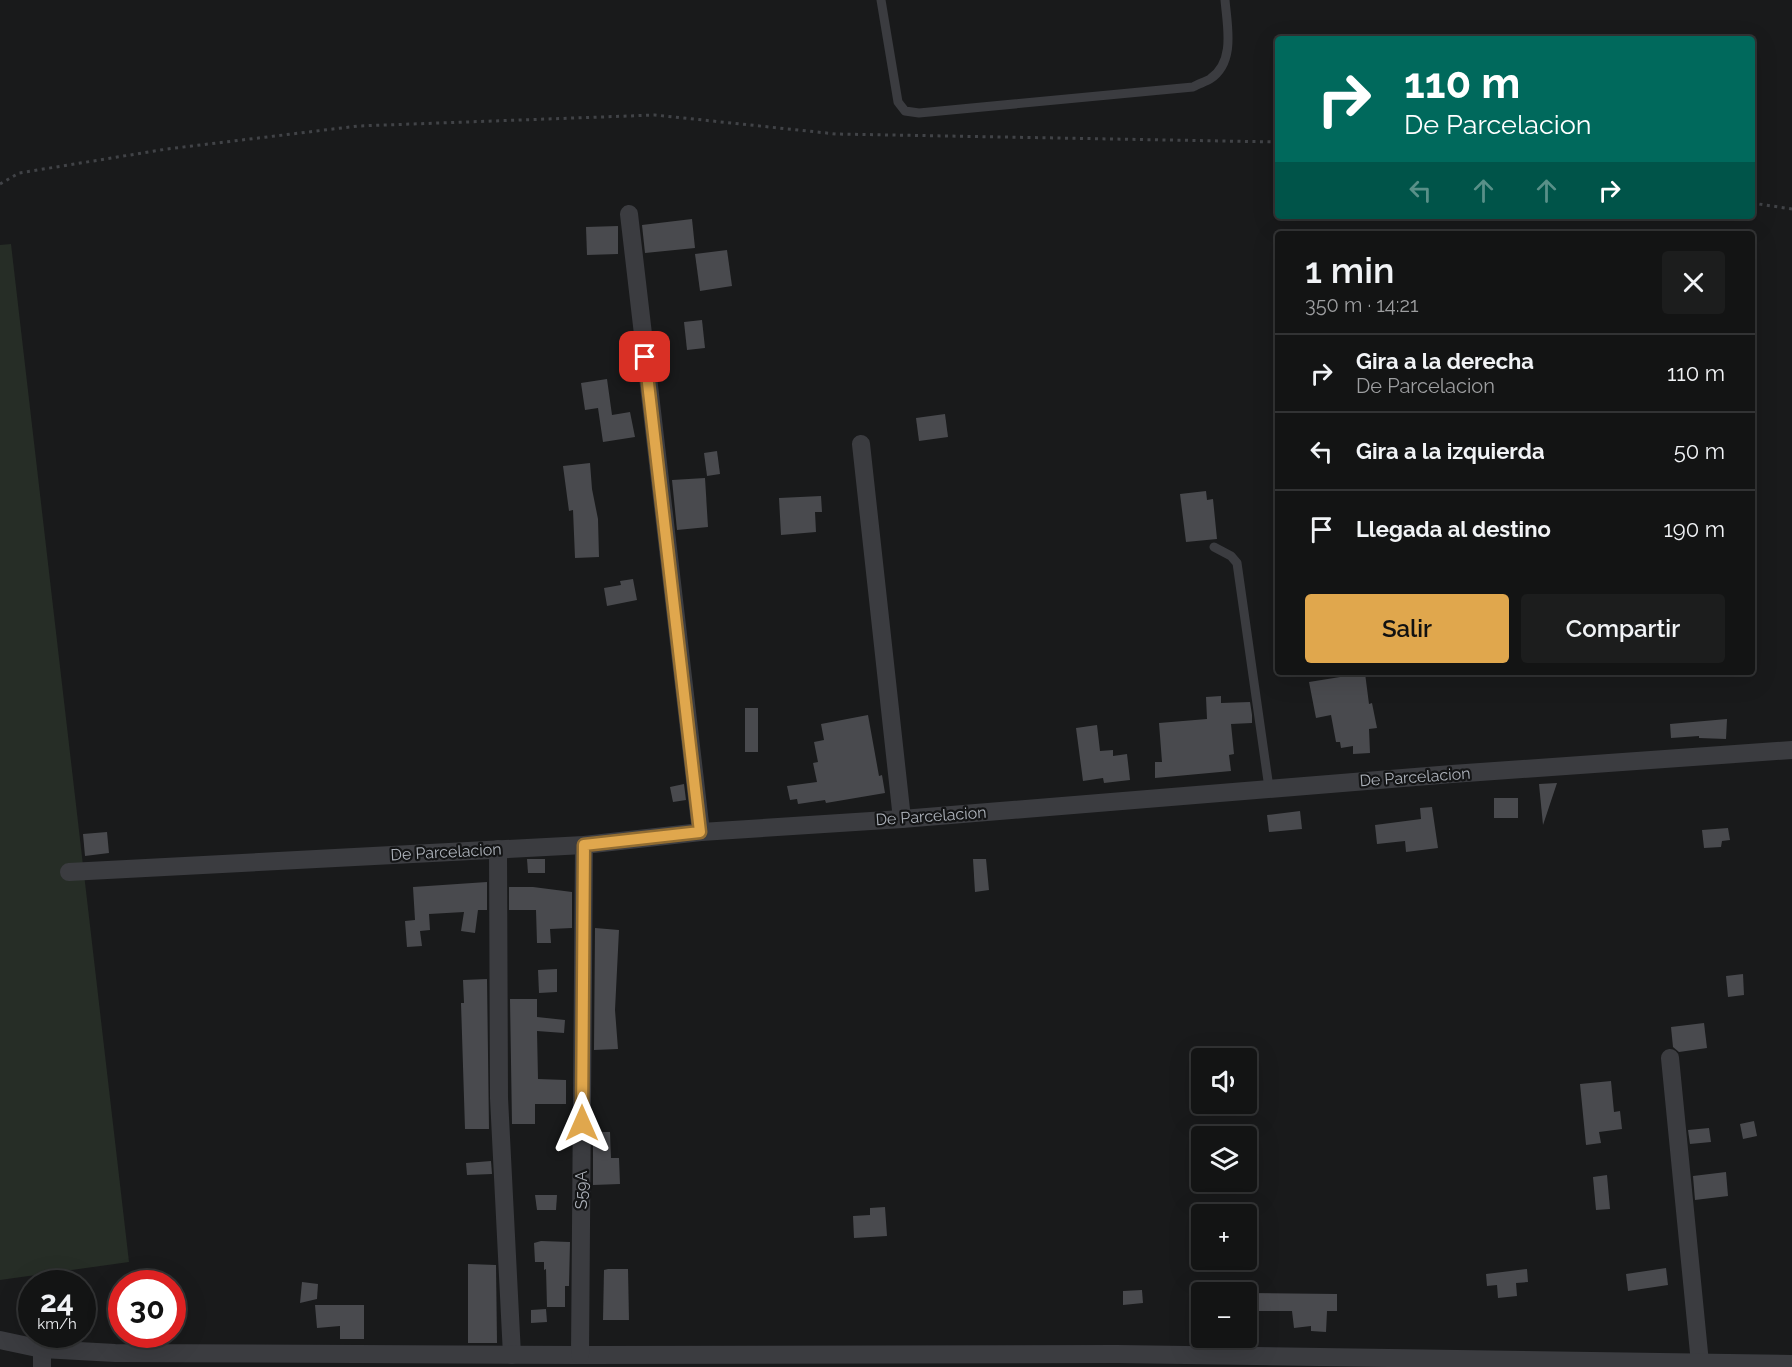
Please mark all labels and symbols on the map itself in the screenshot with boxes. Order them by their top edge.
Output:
pin [619,331,670,382]
street label: De Parcelacion [1359,764,1471,790]
street label: De Parcelacion [875,803,987,829]
street label: De Parcelacion [390,840,502,864]
position arrow [550,1091,614,1155]
street label: S59A [572,1171,591,1209]
speed limit sign: 30 [108,1270,186,1348]

